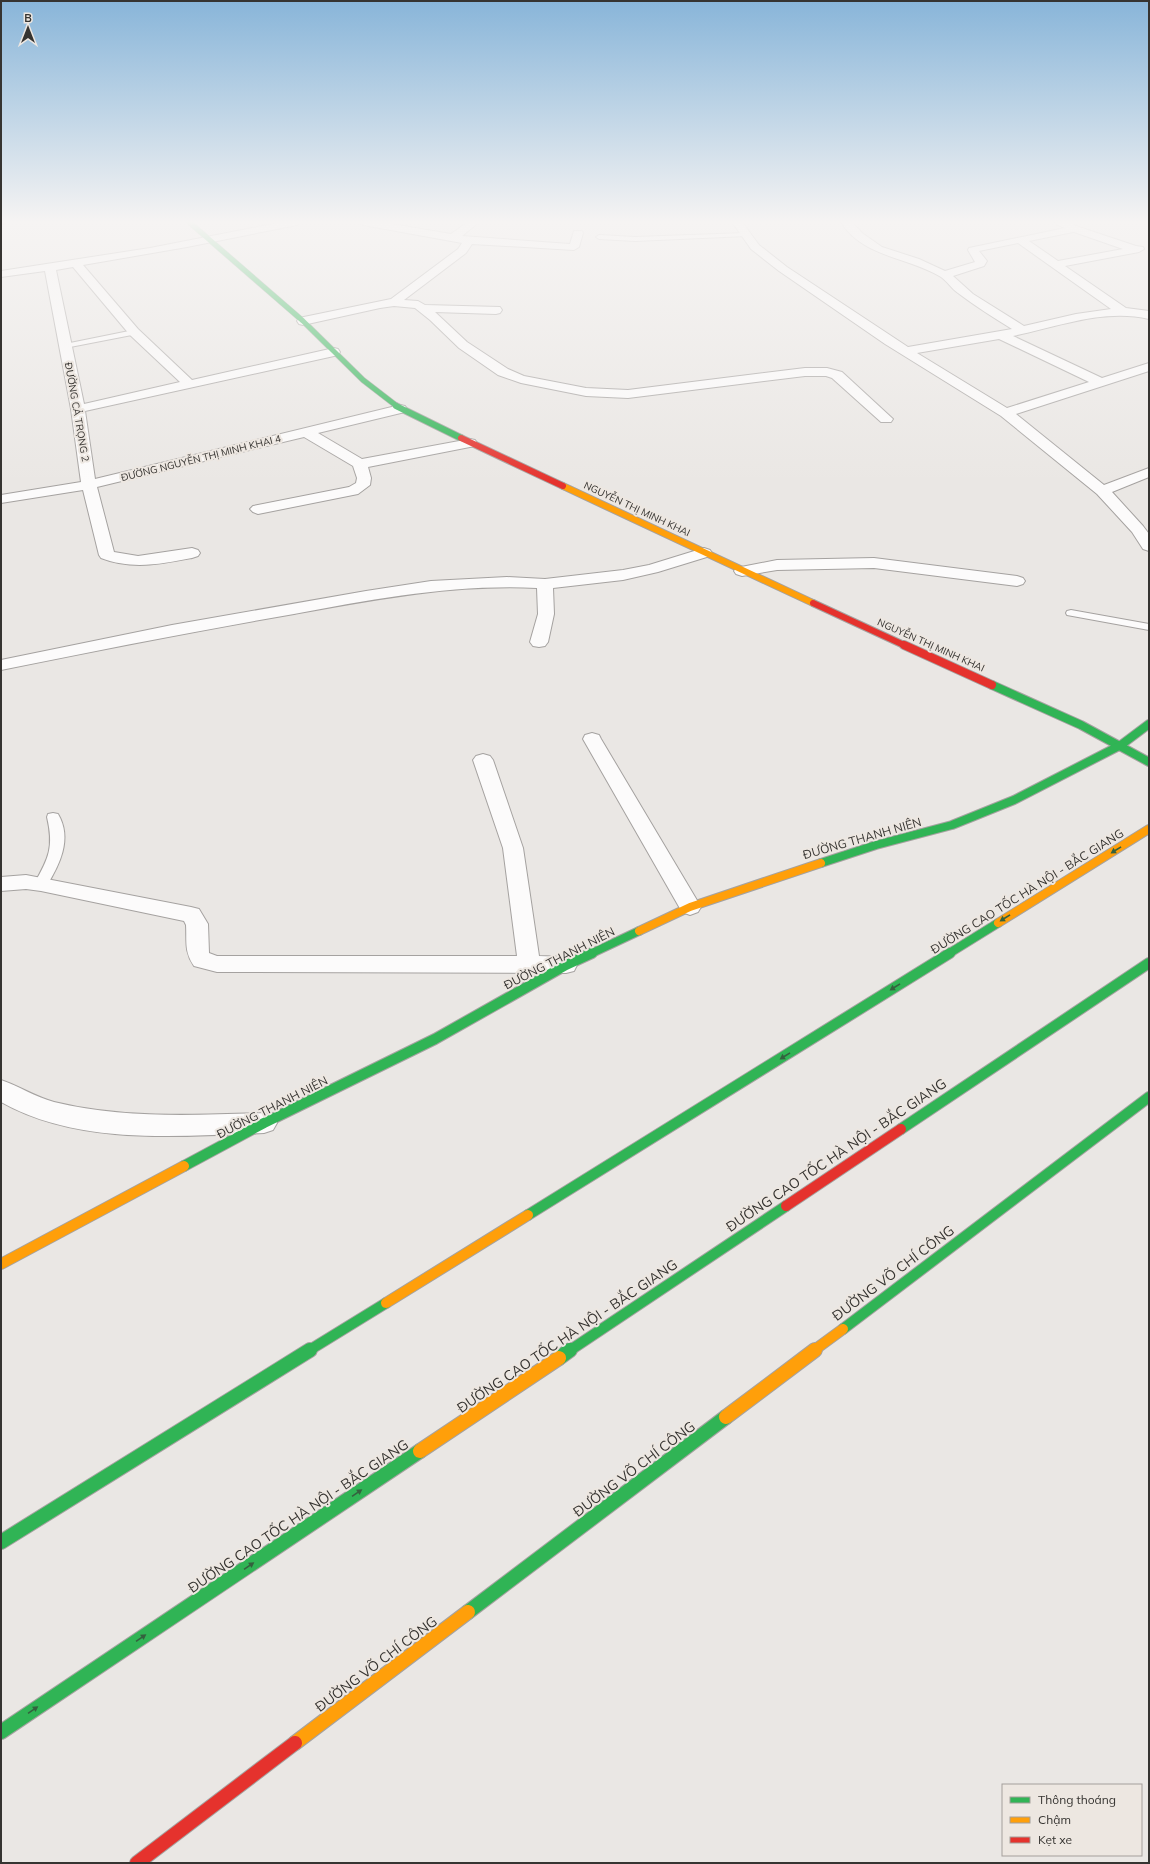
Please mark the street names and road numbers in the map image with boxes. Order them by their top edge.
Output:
street label: ĐƯỜNG CẢ TRỌNG 2 [62,361,92,463]
street label: ĐƯỜNG NGUYỄN THỊ MINH KHAI 4 [120,432,282,484]
street label: NGUYỄN THỊ MINH KHAI [582,479,692,539]
street label: NGUYỄN THỊ MINH KHAI [875,615,987,675]
street label: ĐƯỜNG THANH NIÊN [801,814,923,862]
street label: ĐƯỜNG CAO TỐC HÀ NỘI - BẮC GIANG [928,825,1126,957]
street label: ĐƯỜNG THANH NIÊN [501,924,617,992]
street label: ĐƯỜNG THANH NIÊN [214,1073,330,1141]
street label: ĐƯỜNG CAO TỐC HÀ NỘI - BẮC GIANG [722,1074,950,1236]
street label: ĐƯỜNG VÕ CHÍ CÔNG [828,1221,958,1325]
street label: ĐƯỜNG CAO TỐC HÀ NỘI - BẮC GIANG [453,1255,681,1417]
street label: ĐƯỜNG VÕ CHÍ CÔNG [569,1417,699,1521]
street label: ĐƯỜNG CAO TỐC HÀ NỘI - BẮC GIANG [184,1435,412,1597]
street label: ĐƯỜNG VÕ CHÍ CÔNG [311,1612,441,1716]

